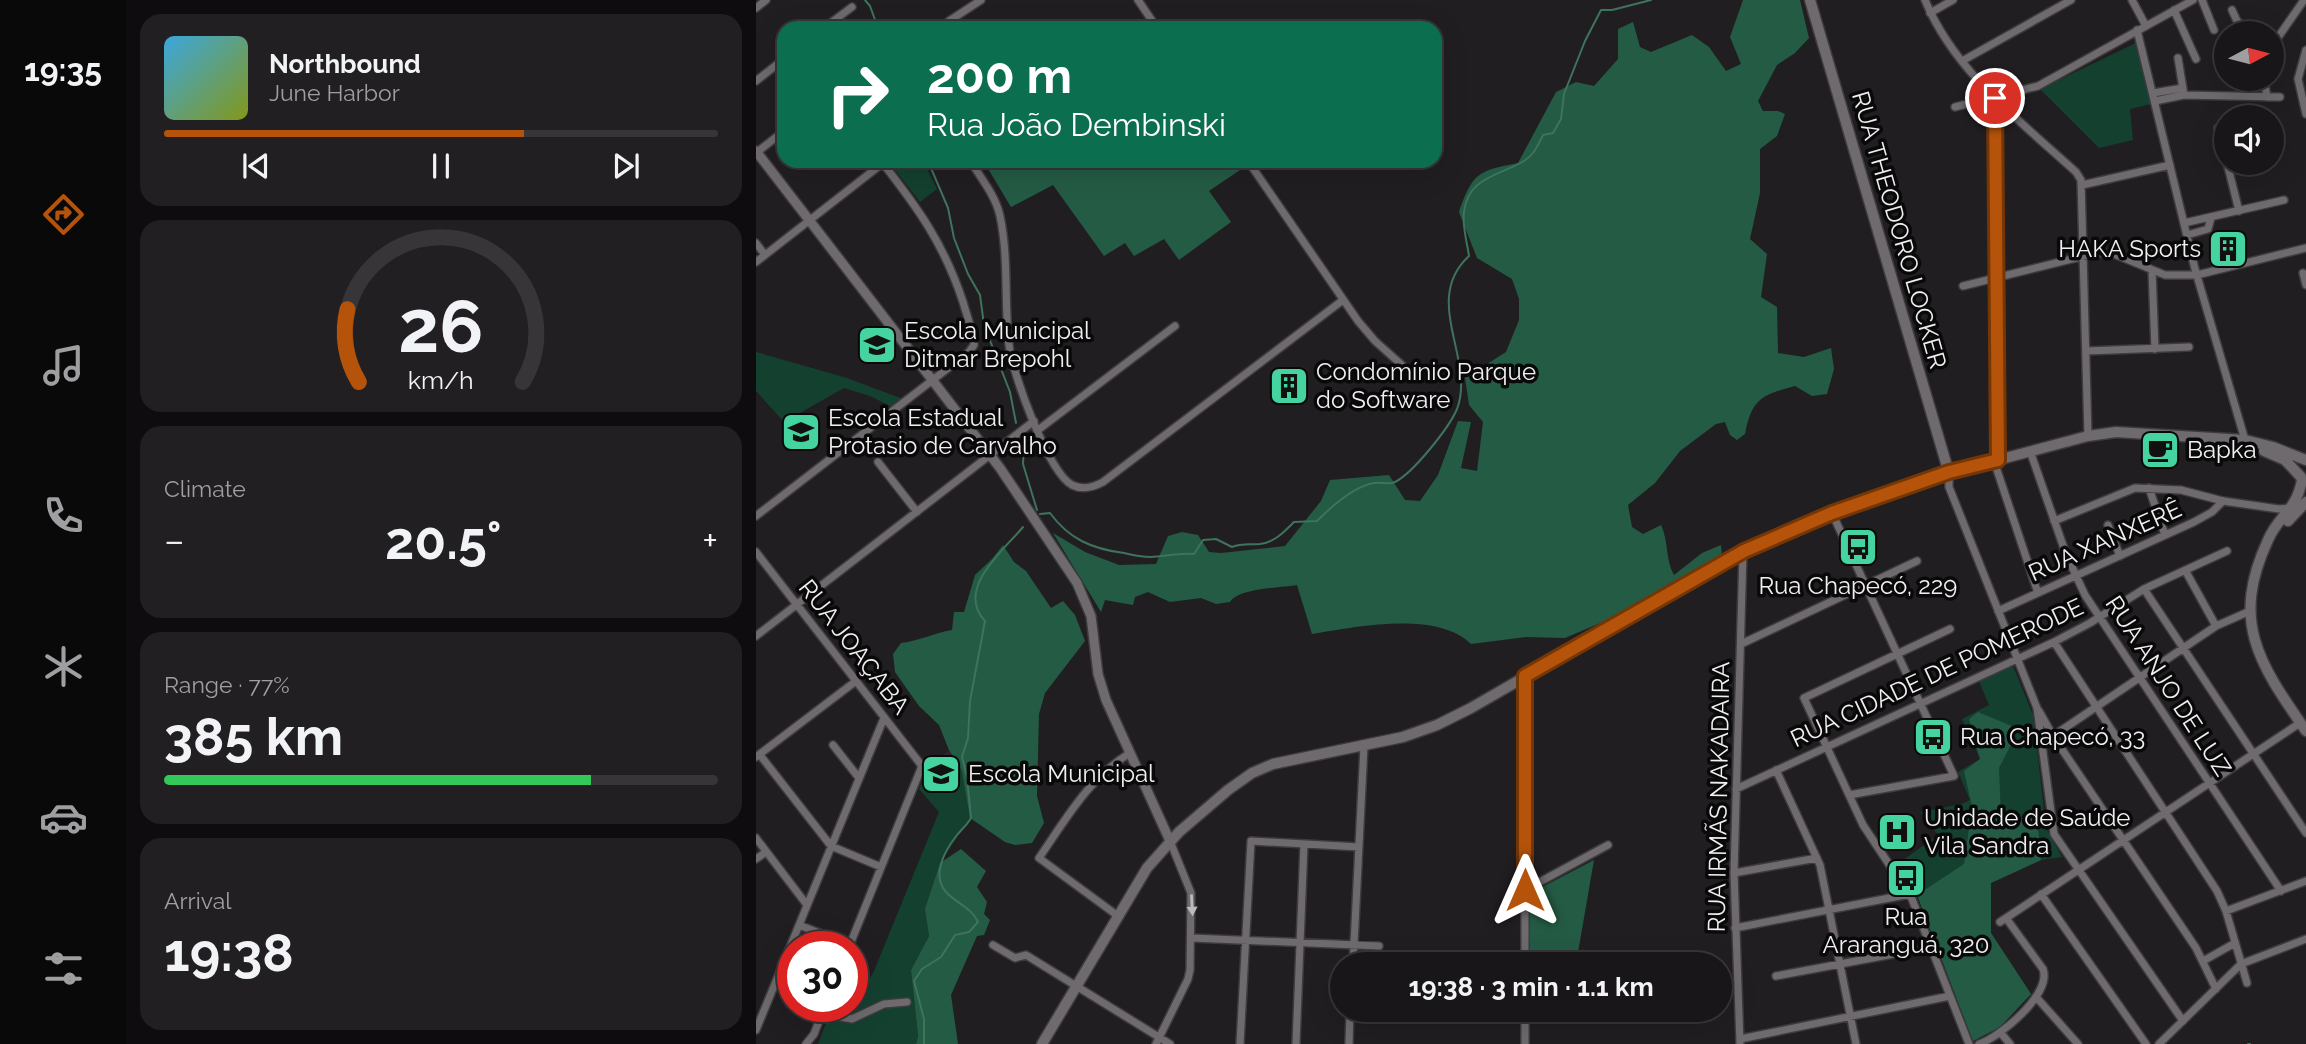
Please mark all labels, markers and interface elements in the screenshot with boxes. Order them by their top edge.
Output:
north arrow [2214,21,2284,91]
map controls [2214,21,2284,175]
text: 200 m [927,47,1072,104]
text: Northbound [269,49,421,79]
icon: right [812,49,903,140]
text: 19:35 [24,51,102,88]
pin [1965,68,2025,128]
text: June Harbor [269,79,400,106]
icon: arrive [1976,79,2014,117]
street label: RUA THEODORO LOCKER [1846,88,1953,372]
button: sound [2214,105,2284,175]
text: Rua João Dembinski [927,106,1226,143]
icon: previous [237,147,275,185]
icon: pause [422,147,460,185]
icon: next [607,147,645,185]
icon: directions [39,190,88,239]
building icon: HAKA Sports [2207,228,2249,270]
place label: HAKA Sports [2058,234,2201,263]
text: 26 [398,284,484,369]
place label: Escola Municipal Ditmar Brepohl [904,316,1091,373]
school or university icon: Escola Municipal Ditmar Brepohl [856,324,898,366]
icon: music [39,341,88,390]
place label: Condomínio Parque do Software [1316,357,1536,414]
text: km/h [408,365,474,395]
building icon: Condomínio Parque do Software [1268,365,1310,407]
place label: Escola Estadual Protasio de Carvalho [828,403,1057,460]
school or university icon: Escola Estadual Protasio de Carvalho [780,411,822,453]
cafe icon: Bapka [2139,429,2181,471]
place label: Bapka [2187,435,2257,464]
text: Climate [164,475,246,502]
icon: phone [39,491,88,540]
street label: RUA XANXERÊ [2024,494,2186,587]
text: 20.5° [385,510,502,571]
text: − [164,518,184,563]
text: + [702,518,718,563]
bus stop icon: Rua Chapecó, 229 [1837,526,1879,568]
place label: Rua Chapecó, 229 [1759,571,1957,600]
street label: RUA JOAÇABA [793,574,916,720]
street label: RUA ANJO DE LUZ [2099,590,2237,781]
street label: RUA CIDADE DE POMERODE [1786,592,2088,753]
icon: climate [39,642,88,691]
street label: RUA IRMÃS NAKADAIRA [1702,661,1735,933]
text: Range · 77% [164,671,290,698]
text: 385 km [164,706,343,767]
bus stop icon: Rua Chapecó, 33 [1912,716,1954,758]
place label: Rua Chapecó, 33 [1960,722,2145,751]
school or university icon: Escola Municipal [920,753,962,795]
place label: Escola Municipal [968,759,1155,788]
icon: car [39,793,88,842]
place label: Unidade de Saúde Vila Sandra [1924,803,2130,860]
hospital icon: Unidade de Saúde Vila Sandra [1876,811,1918,853]
position arrow [1488,853,1562,927]
bus stop icon: Rua Araranguá, 320 [1885,857,1927,899]
text: Arrival [164,887,231,914]
one-way arrow [1187,894,1198,916]
place label: Rua Araranguá, 320 [1823,902,1989,959]
text: 19:38 [164,922,294,983]
speed limit sign: 30 [777,931,868,1022]
icon: filters [39,944,88,993]
text: 19:38 · 3 min · 1.1 km [1408,972,1654,1002]

